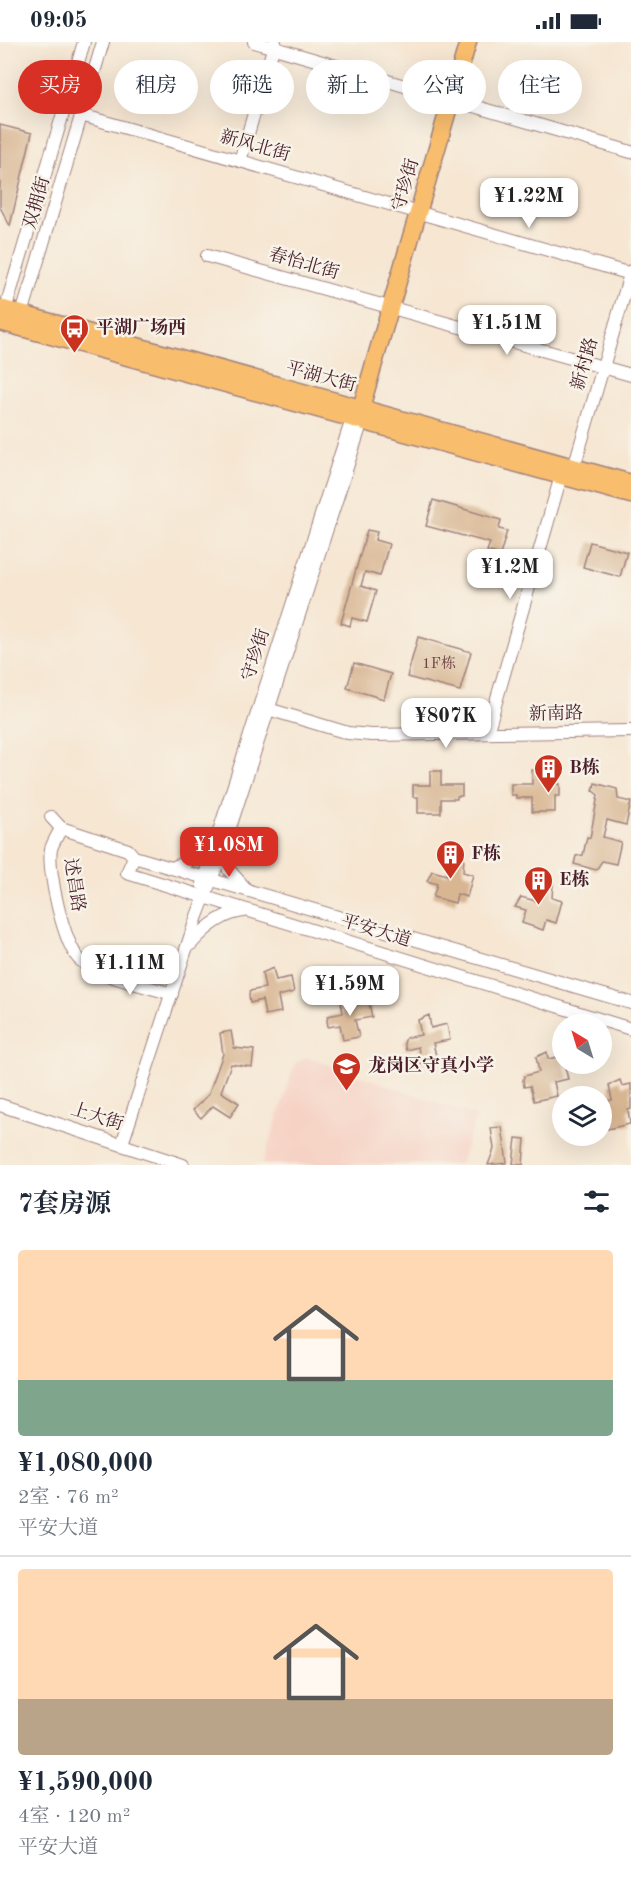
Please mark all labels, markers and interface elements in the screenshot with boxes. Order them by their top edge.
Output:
text: 09:05 [30,10,87,32]
chip: 买房 [18,60,102,114]
chip: 租房 [114,60,198,114]
chip: 筛选 [210,60,294,114]
chip: 新上 [306,60,390,114]
chip: 公寓 [402,60,486,114]
chip: 住宅 [498,60,582,114]
street label: 新风北街 [218,126,293,165]
street label: 守珍街 [388,156,422,213]
street label: 双拥街 [19,174,53,231]
pin: ¥1.22M [480,178,578,229]
text: ¥1.22M [494,187,564,207]
street label: 春怡北街 [267,244,342,283]
pin: ¥1.51M [458,305,556,356]
bus stop icon: 平湖广场西 [59,312,91,354]
text: ¥1.51M [472,314,542,334]
place label: 平湖广场西 [96,317,186,337]
street label: 新村路 [567,335,601,392]
street label: 平湖大街 [284,357,359,395]
pin: ¥1.2M [468,549,552,600]
text: ¥1.2M [481,558,539,578]
street label: 守珍街 [237,626,273,683]
house number: 1F栋 [422,655,456,672]
pin: ¥807K [404,698,488,749]
street label: 新南路 [529,703,583,723]
text: ¥807K [415,707,477,727]
building icon: B栋 [532,752,564,794]
place label: B栋 [569,757,600,777]
pin: ¥1.08M [180,827,278,878]
text: ¥1.08M [194,836,264,856]
building icon: F栋 [434,838,466,880]
place label: F栋 [471,843,501,863]
street label: 述昌路 [61,857,89,913]
building icon: E栋 [522,864,554,906]
place label: E栋 [559,869,589,889]
street label: 平安大道 [339,910,414,950]
pin: ¥1.11M [81,945,179,996]
text: ¥1.11M [95,954,165,974]
pin: ¥1.59M [301,966,399,1017]
text: ¥1.59M [315,975,385,995]
north arrow [552,1014,612,1074]
map controls [552,1014,612,1146]
school or university icon: 龙岗区守真小学 [331,1050,363,1092]
place label: 龙岗区守真小学 [368,1055,494,1075]
button: layers [552,1086,612,1146]
street label: 上大街 [69,1098,126,1134]
icon: filters [580,1185,613,1218]
text: 7套房源 [18,1192,111,1218]
icon: home [262,1289,370,1397]
text: ¥1,080,000 [18,1451,153,1477]
text: 2室 · 76 m² [18,1488,119,1508]
text: 平安大道 [18,1519,98,1539]
icon: home [262,1608,370,1716]
text: ¥1,590,000 [18,1770,153,1796]
text: 4室 · 120 m² [18,1807,130,1827]
text: 平安大道 [18,1838,98,1858]

